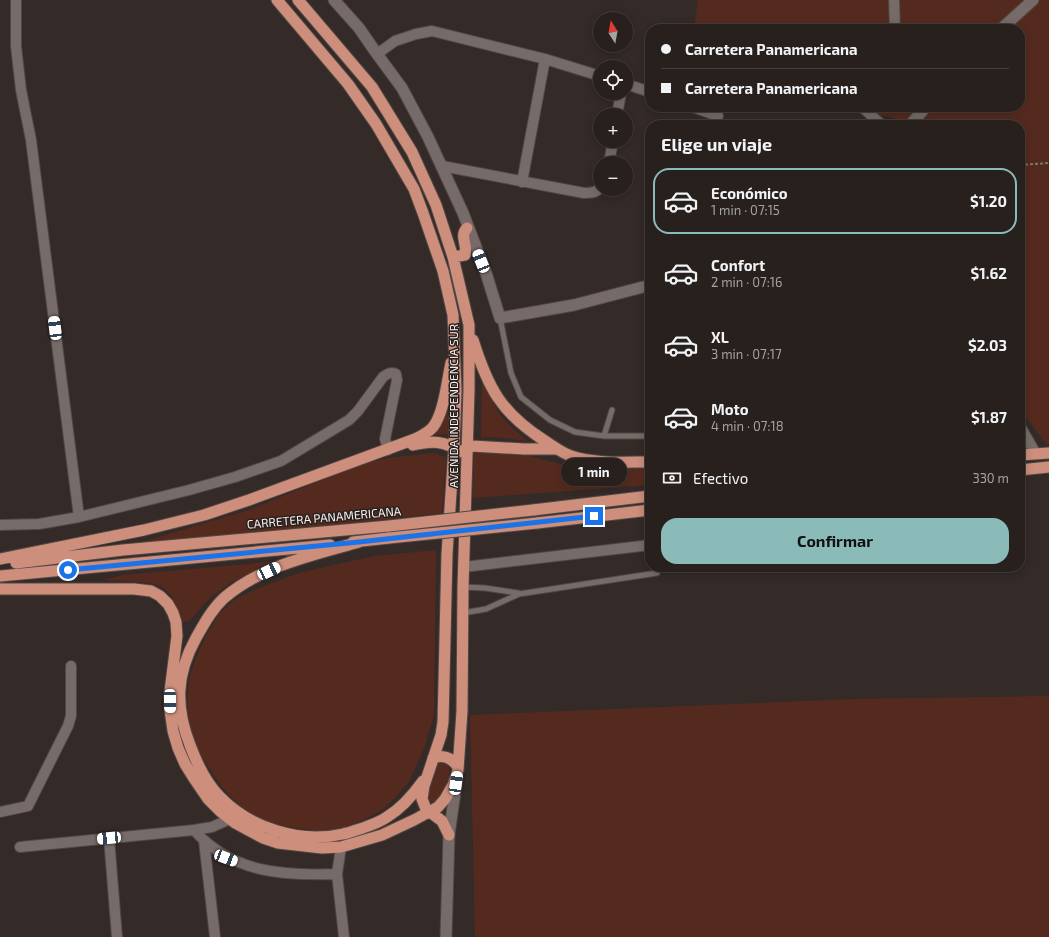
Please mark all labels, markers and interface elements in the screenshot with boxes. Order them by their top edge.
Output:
north arrow [593,12,633,52]
map controls [593,12,633,196]
text: Carretera Panamericana [685,40,858,58]
button: locate [593,60,633,100]
text: Carretera Panamericana [685,79,858,97]
button: + [593,108,633,148]
text: Elige un viaje [661,133,772,155]
button: − [593,156,633,196]
icon: car [663,183,699,219]
text: Económico [711,184,788,202]
text: $1.20 [970,192,1007,210]
text: 1 min · 07:15 [711,202,780,218]
car [471,248,491,274]
icon: car [663,255,699,291]
text: Confort [711,256,765,274]
text: $1.62 [971,264,1007,282]
text: 2 min · 07:16 [711,274,782,290]
car [48,315,62,341]
street label: AVENIDA INDEPENDENCIA SUR [446,324,460,488]
icon: car [663,327,699,363]
text: XL [711,328,729,346]
text: $2.03 [968,336,1007,354]
text: 3 min · 07:17 [711,346,782,362]
icon: car [663,399,699,435]
text: Moto [711,400,749,418]
text: $1.87 [971,408,1007,426]
text: 4 min · 07:18 [711,418,784,434]
callout: 1 min [561,458,627,486]
text: 1 min [578,464,610,480]
icon: cash [661,467,683,489]
text: Efectivo [693,469,748,487]
text: 330 m [972,470,1009,486]
street label: CARRETERA PANAMERICANA [246,503,402,531]
route end [585,507,603,525]
button: Confirmar [661,518,1009,564]
car [256,560,282,582]
route start [59,561,77,579]
car [164,689,176,713]
car [448,770,464,796]
car [97,831,121,845]
car [213,848,239,868]

